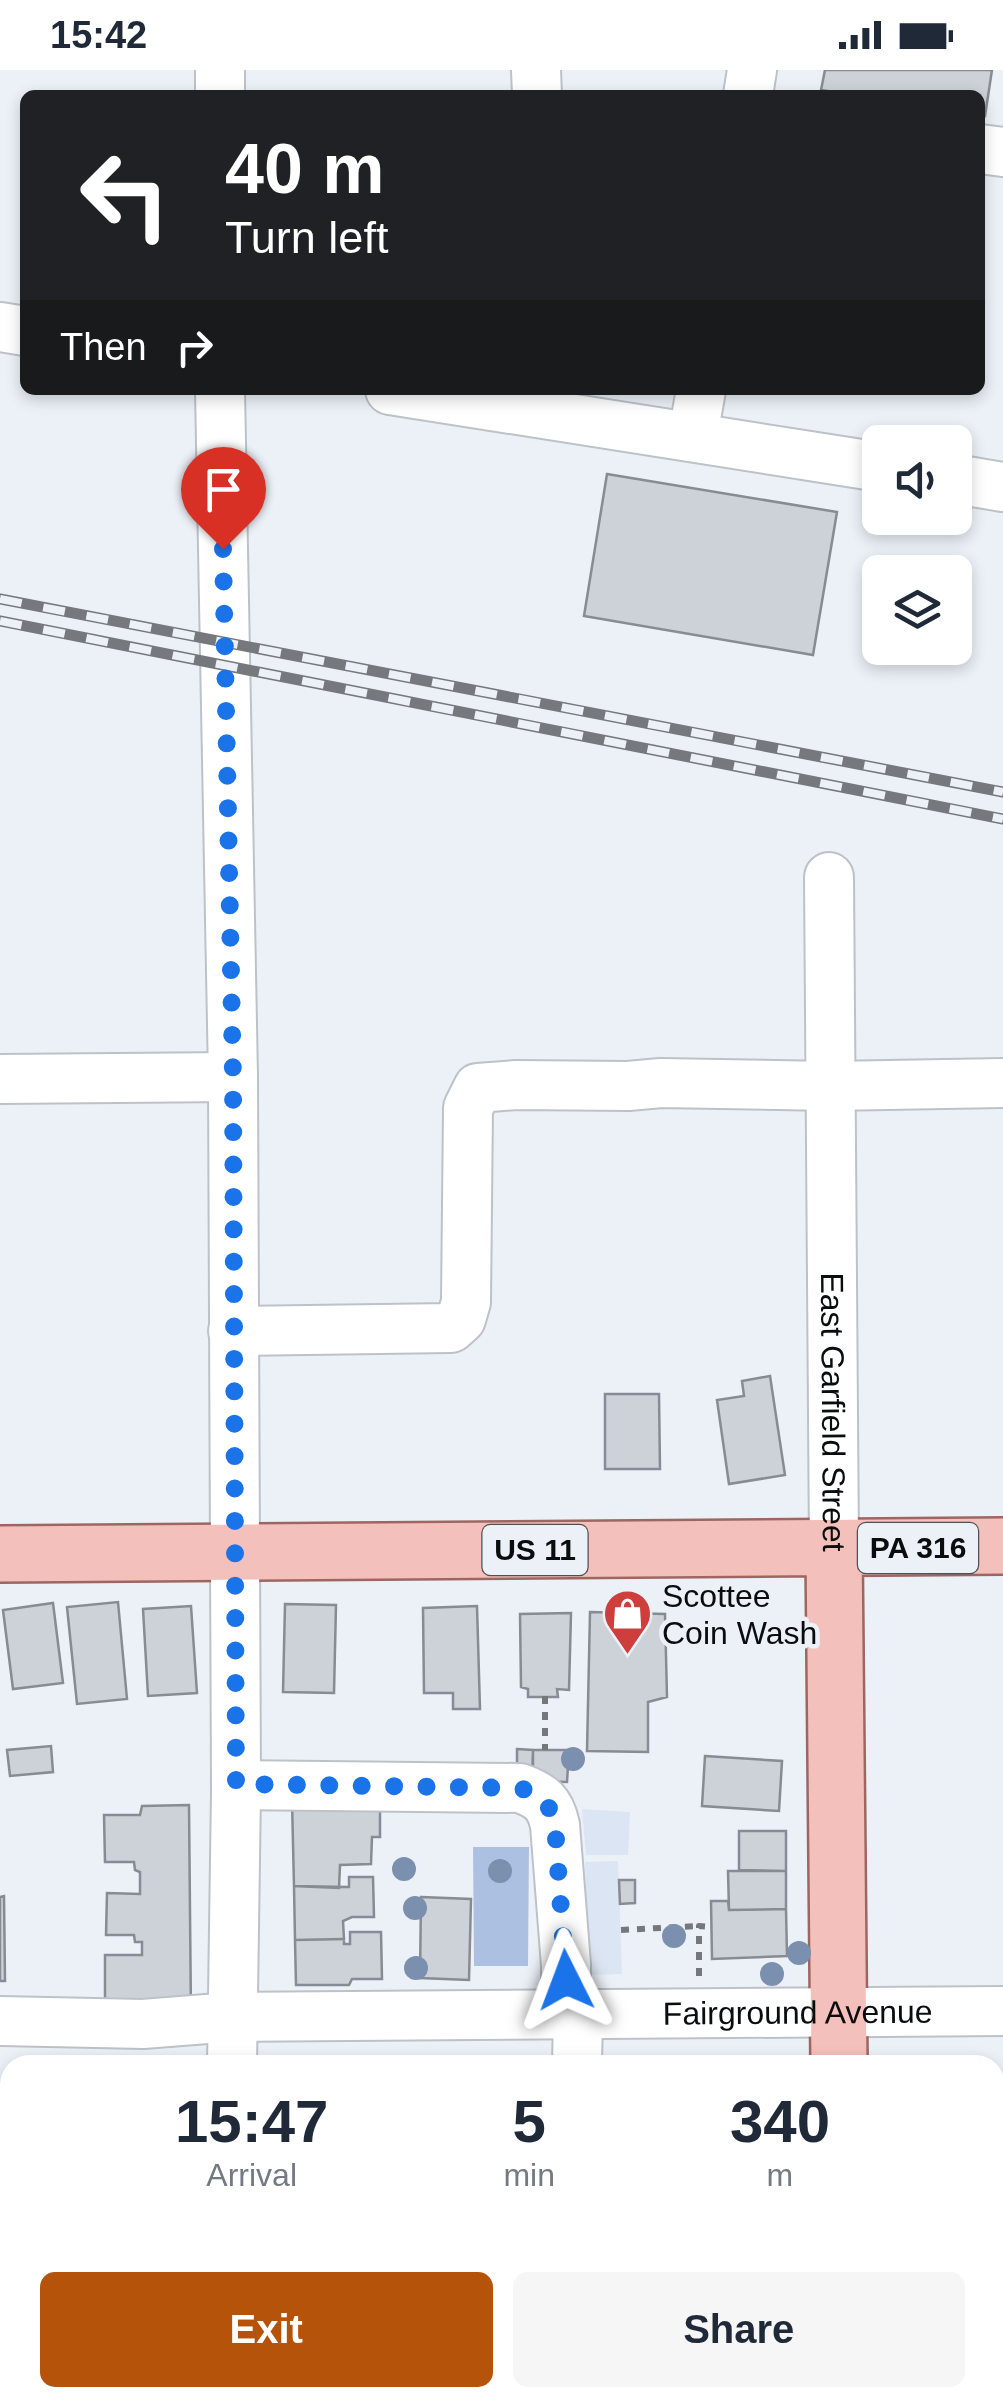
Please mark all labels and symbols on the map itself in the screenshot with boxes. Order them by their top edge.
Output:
pin [181,447,266,550]
street label: East Garfield Street [814,1272,852,1552]
road number: PA 316 [858,1523,978,1573]
road number: US 11 [482,1525,588,1575]
place label: Scottee Coin Wash [662,1578,817,1651]
shop icon: Scottee Coin Wash [601,1588,653,1656]
position arrow [514,1928,618,2032]
street label: Fairground Avenue [663,1994,933,2032]

